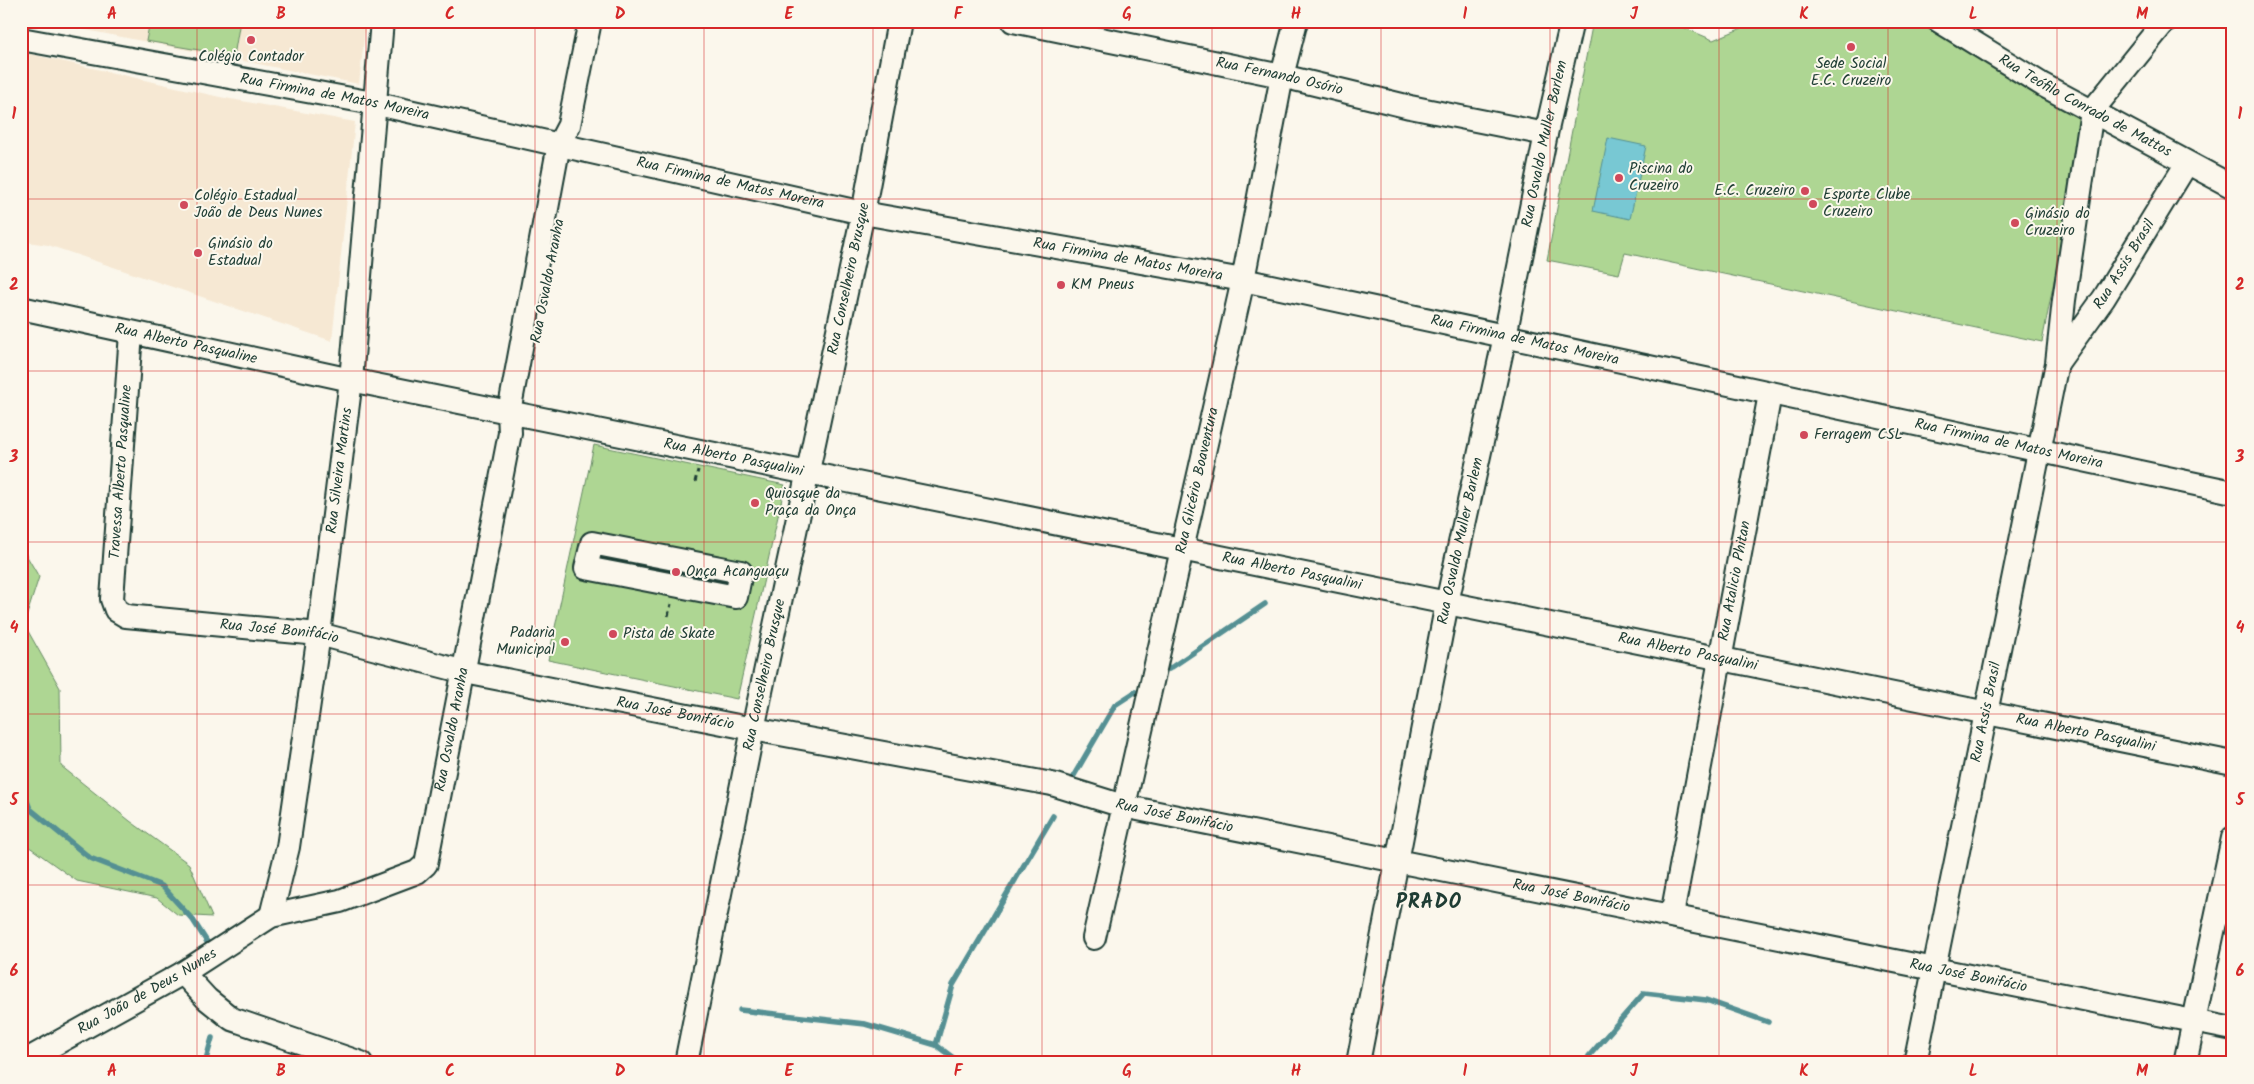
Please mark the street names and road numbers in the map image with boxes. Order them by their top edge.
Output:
street label: Rua Teófilo Conrado de Mattos [1994,48,2176,164]
street label: Rua Fernando Osório [1214,51,1346,102]
street label: Rua Osvaldo Muller Barlem [1515,58,1575,229]
street label: Rua Firmina de Matos Moreira [238,67,432,127]
street label: Rua Firmina de Matos Moreira [634,150,827,216]
street label: Rua Conselheiro Brusque [821,200,877,357]
street label: Rua Assis Brasil [2087,215,2162,315]
street label: Rua Osvaldo Aranha [524,217,572,345]
street label: Rua Firmina de Matos Moreira [1031,231,1225,288]
street label: Rua Firmina de Matos Moreira [1428,308,1621,372]
street label: Rua Alberto Pasqualine [113,317,260,371]
street label: Travessa Alberto Pasqualine [103,384,139,560]
street label: Rua Glicério Boaventura [1169,405,1226,556]
street label: Rua Silveira Martins [320,406,359,535]
street label: Rua Firmina de Matos Moreira [1912,412,2105,476]
street label: Rua Alberto Pasqualini [661,432,807,484]
street label: Rua Osvaldo Muller Barlem [1431,455,1490,627]
street label: Rua Atalicio Phitan [1712,519,1758,643]
street label: Rua Alberto Pasqualini [1220,546,1365,598]
street label: Rua Conselheiro Brusque [737,596,792,753]
street label: Rua José Bonifácio [219,613,341,651]
street label: Rua Alberto Pasqualini [1616,626,1761,678]
street label: Rua Assis Brasil [1964,659,2008,765]
street label: Rua Osvaldo Aranha [428,665,476,794]
street label: Rua José Bonifácio [614,690,736,737]
street label: Rua Alberto Pasqualini [2014,707,2159,759]
street label: Rua José Bonifácio [1112,792,1235,840]
street label: Rua José Bonifácio [1510,873,1633,920]
street label: Rua João de Deus Nunes [73,942,222,1041]
street label: Rua José Bonifácio [1907,952,2030,999]

